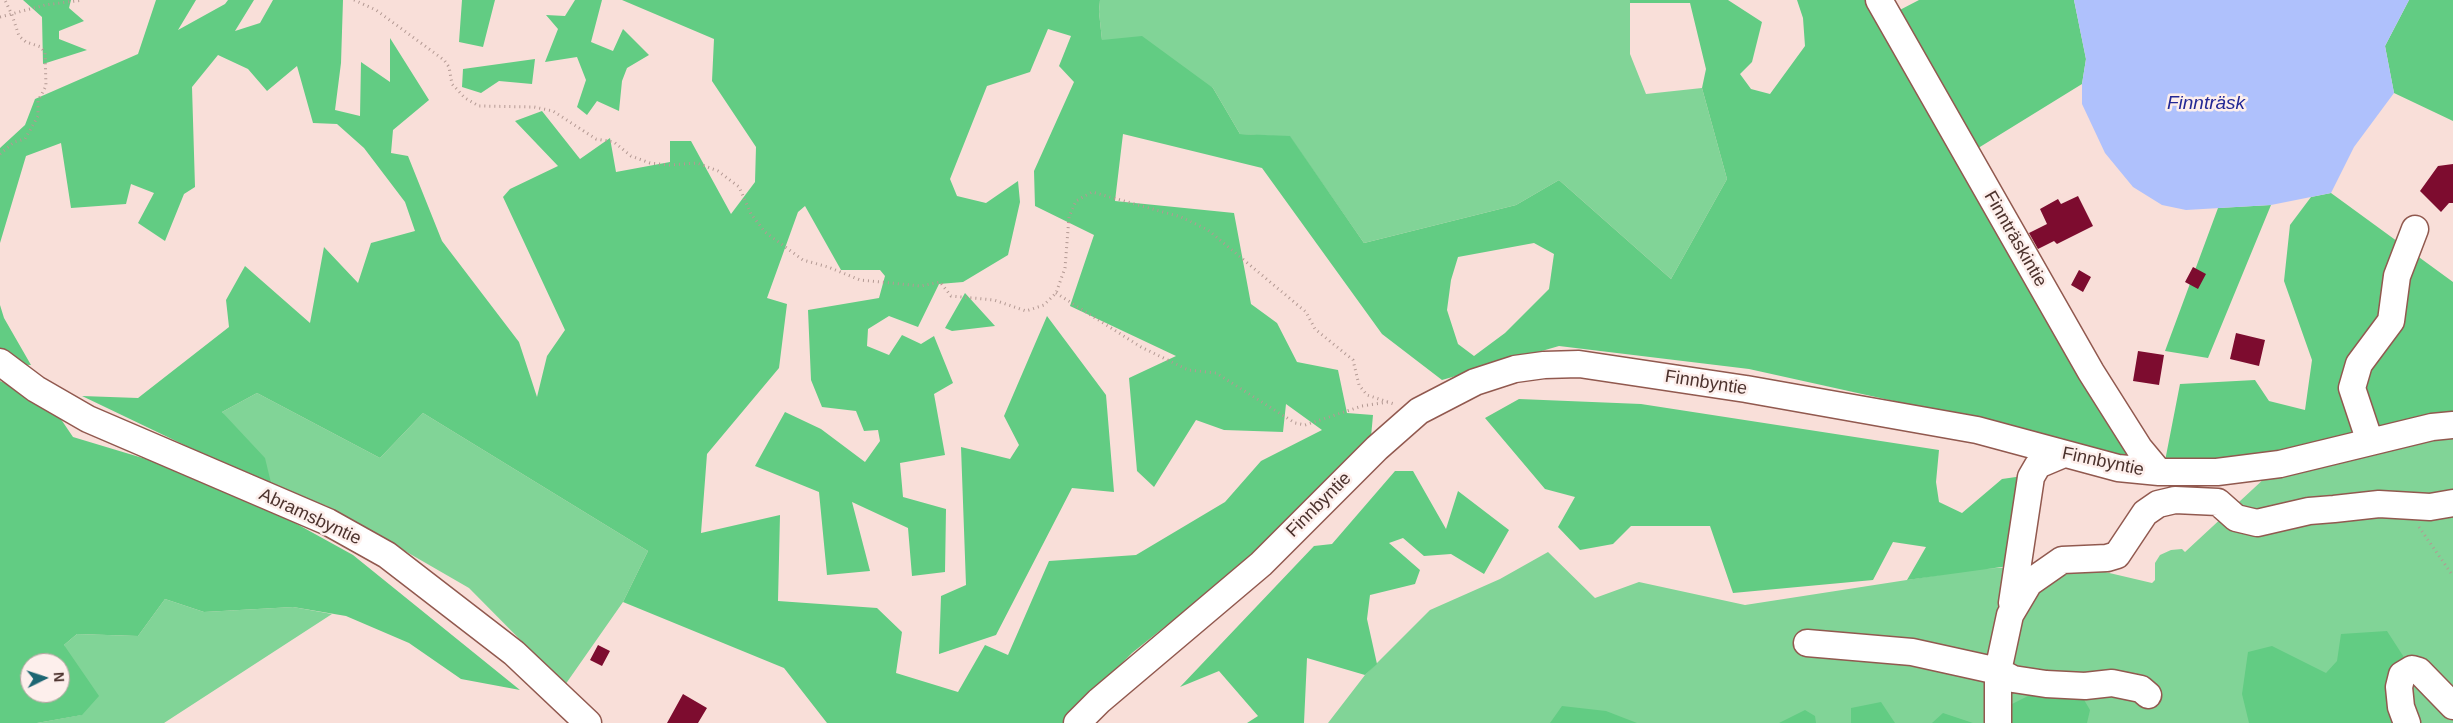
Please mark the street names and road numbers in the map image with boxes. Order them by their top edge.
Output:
street label: Finnträskintie [1979,187,2051,291]
street label: Finnbyntie [1663,366,1749,400]
street label: Finnbyntie [2060,443,2146,481]
street label: Finnbyntie [1282,468,1356,542]
street label: Abramsbyntie [256,484,364,550]

